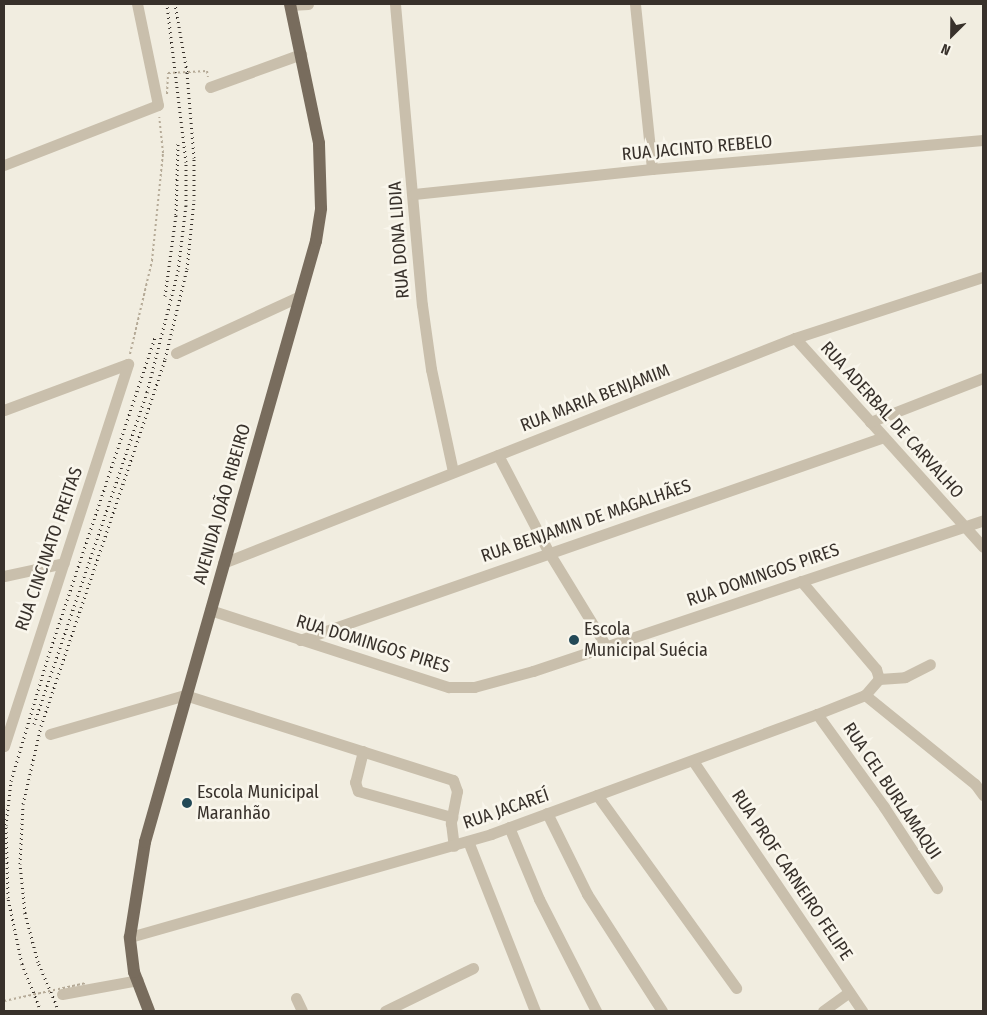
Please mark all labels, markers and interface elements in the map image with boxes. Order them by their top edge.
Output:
north arrow [927,10,977,60]
text: N [939,40,953,59]
street label: RUA JACINTO REBELO [621,131,773,165]
street label: RUA DONA LIDIA [384,181,414,299]
street label: RUA ADERBAL DE CARVALHO [816,337,968,503]
street label: RUA MARIA BENJAMIM [517,360,673,436]
street label: AVENIDA JOÃO RIBEIRO [189,421,255,587]
street label: RUA CINCINATO FREITAS [11,464,87,634]
street label: RUA BENJAMIN DE MAGALHÃES [478,475,694,567]
street label: RUA DOMINGOS PIRES [684,539,842,611]
street label: RUA DOMINGOS PIRES [293,610,453,678]
place label: Escola Municipal Suécia [584,619,708,662]
marker: Escola Municipal Suécia [568,634,580,646]
street label: RUA CEL BURLAMAQUI [838,719,946,863]
place label: Escola Municipal Maranhão [197,782,319,824]
street label: RUA JACAREÍ [460,784,552,834]
street label: RUA PROF CARNEIRO FELIPE [727,786,857,964]
marker: Escola Municipal Maranhão [181,797,193,809]

